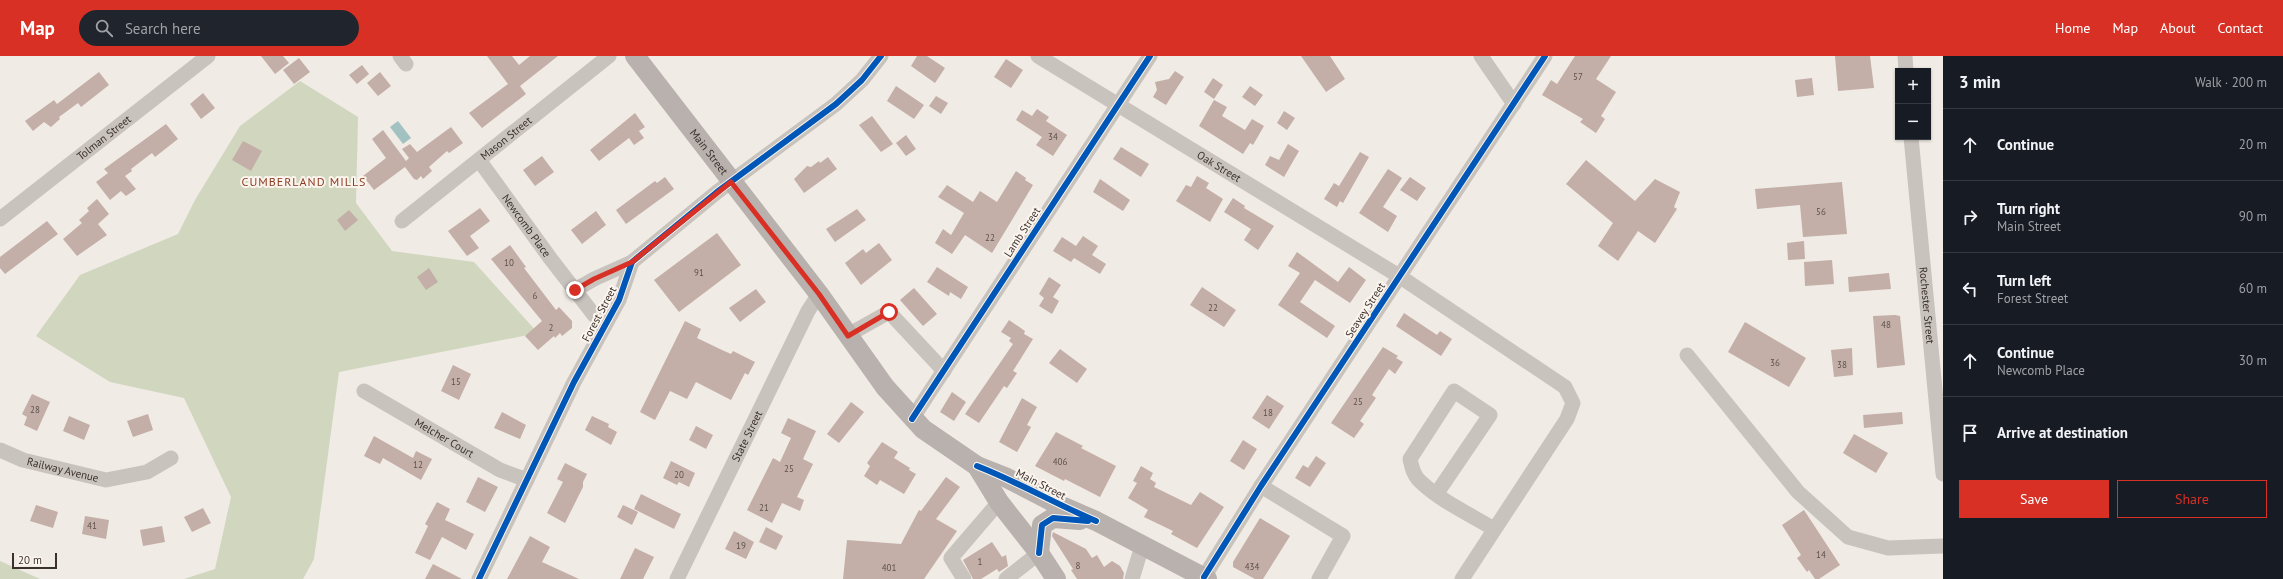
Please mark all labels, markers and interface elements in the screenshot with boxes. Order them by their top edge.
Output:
search box [79,10,359,46]
text: Map [20,16,55,40]
icon: search [93,17,115,39]
text: Search here [125,19,201,38]
text: Home [2055,19,2090,37]
text: Map [2112,19,2138,37]
text: About [2160,19,2196,37]
text: Contact [2218,19,2263,37]
map controls [1895,68,1931,140]
button: + [1895,68,1931,104]
house number: 57 [1573,71,1583,82]
text: 3 min [1959,71,2000,93]
text: Walk · 200 m [2195,74,2267,91]
button: − [1895,104,1931,140]
street label: Tolman Street [74,112,134,163]
street label: Mason Street [477,113,535,163]
street label: Main Street [687,126,731,178]
house number: 34 [1048,131,1058,142]
icon: ahead [1959,134,1981,156]
text: Continue [1997,135,2054,154]
text: 20 m [2239,136,2267,153]
street label: Oak Street [1194,148,1244,185]
district label: CUMBERLAND MILLS [242,174,366,189]
street label: Newcomb Place [499,191,554,260]
text: Turn right [1997,199,2060,218]
street label: Lamb Street [1001,204,1043,260]
house number: 56 [1816,206,1826,217]
icon: right [1959,206,1981,228]
text: 90 m [2239,208,2267,225]
text: Main Street [1997,218,2061,235]
house number: 22 [985,232,995,243]
house number: 10 [504,257,514,268]
street label: Rochester Street [1916,266,1938,345]
house number: 91 [694,267,704,278]
text: Turn left [1997,271,2051,290]
icon: left [1959,278,1981,300]
street label: Seavey Street [1342,279,1388,340]
text: 60 m [2239,280,2267,297]
route end [566,281,584,299]
street label: Forest Street [579,284,619,344]
house number: 6 [533,290,538,301]
text: Forest Street [1997,290,2068,307]
house number: 22 [1208,302,1218,313]
route start [880,303,898,321]
house number: 48 [1881,319,1891,330]
house number: 2 [549,322,554,333]
text: Continue [1997,343,2054,362]
icon: ahead [1959,350,1981,372]
text: 30 m [2239,352,2267,369]
house number: 36 [1770,357,1780,368]
house number: 38 [1837,359,1847,370]
text: Newcomb Place [1997,362,2085,379]
house number: 15 [451,376,461,387]
house number: 25 [1353,396,1363,407]
house number: 28 [30,404,40,415]
house number: 18 [1263,407,1273,418]
street label: State Street [728,408,765,464]
street label: Melcher Court [412,415,477,461]
icon: arrive [1959,422,1981,444]
text: Arrive at destination [1997,423,2128,442]
street label: Railway Avenue [25,454,100,485]
house number: 406 [1053,456,1067,467]
house number: 12 [413,459,423,470]
house number: 25 [784,463,794,474]
street label: Main Street [1014,465,1069,503]
house number: 20 [674,469,684,480]
button: Save [1959,480,2109,518]
button: Share [2117,480,2267,518]
house number: 21 [759,502,769,513]
house number: 41 [87,520,97,531]
house number: 19 [736,540,746,551]
house number: 14 [1816,549,1826,560]
scale bar [12,551,57,570]
text: 20 m [18,553,42,567]
house number: 1 [978,556,983,567]
house number: 8 [1076,560,1081,571]
house number: 434 [1245,561,1259,572]
house number: 401 [882,562,896,573]

